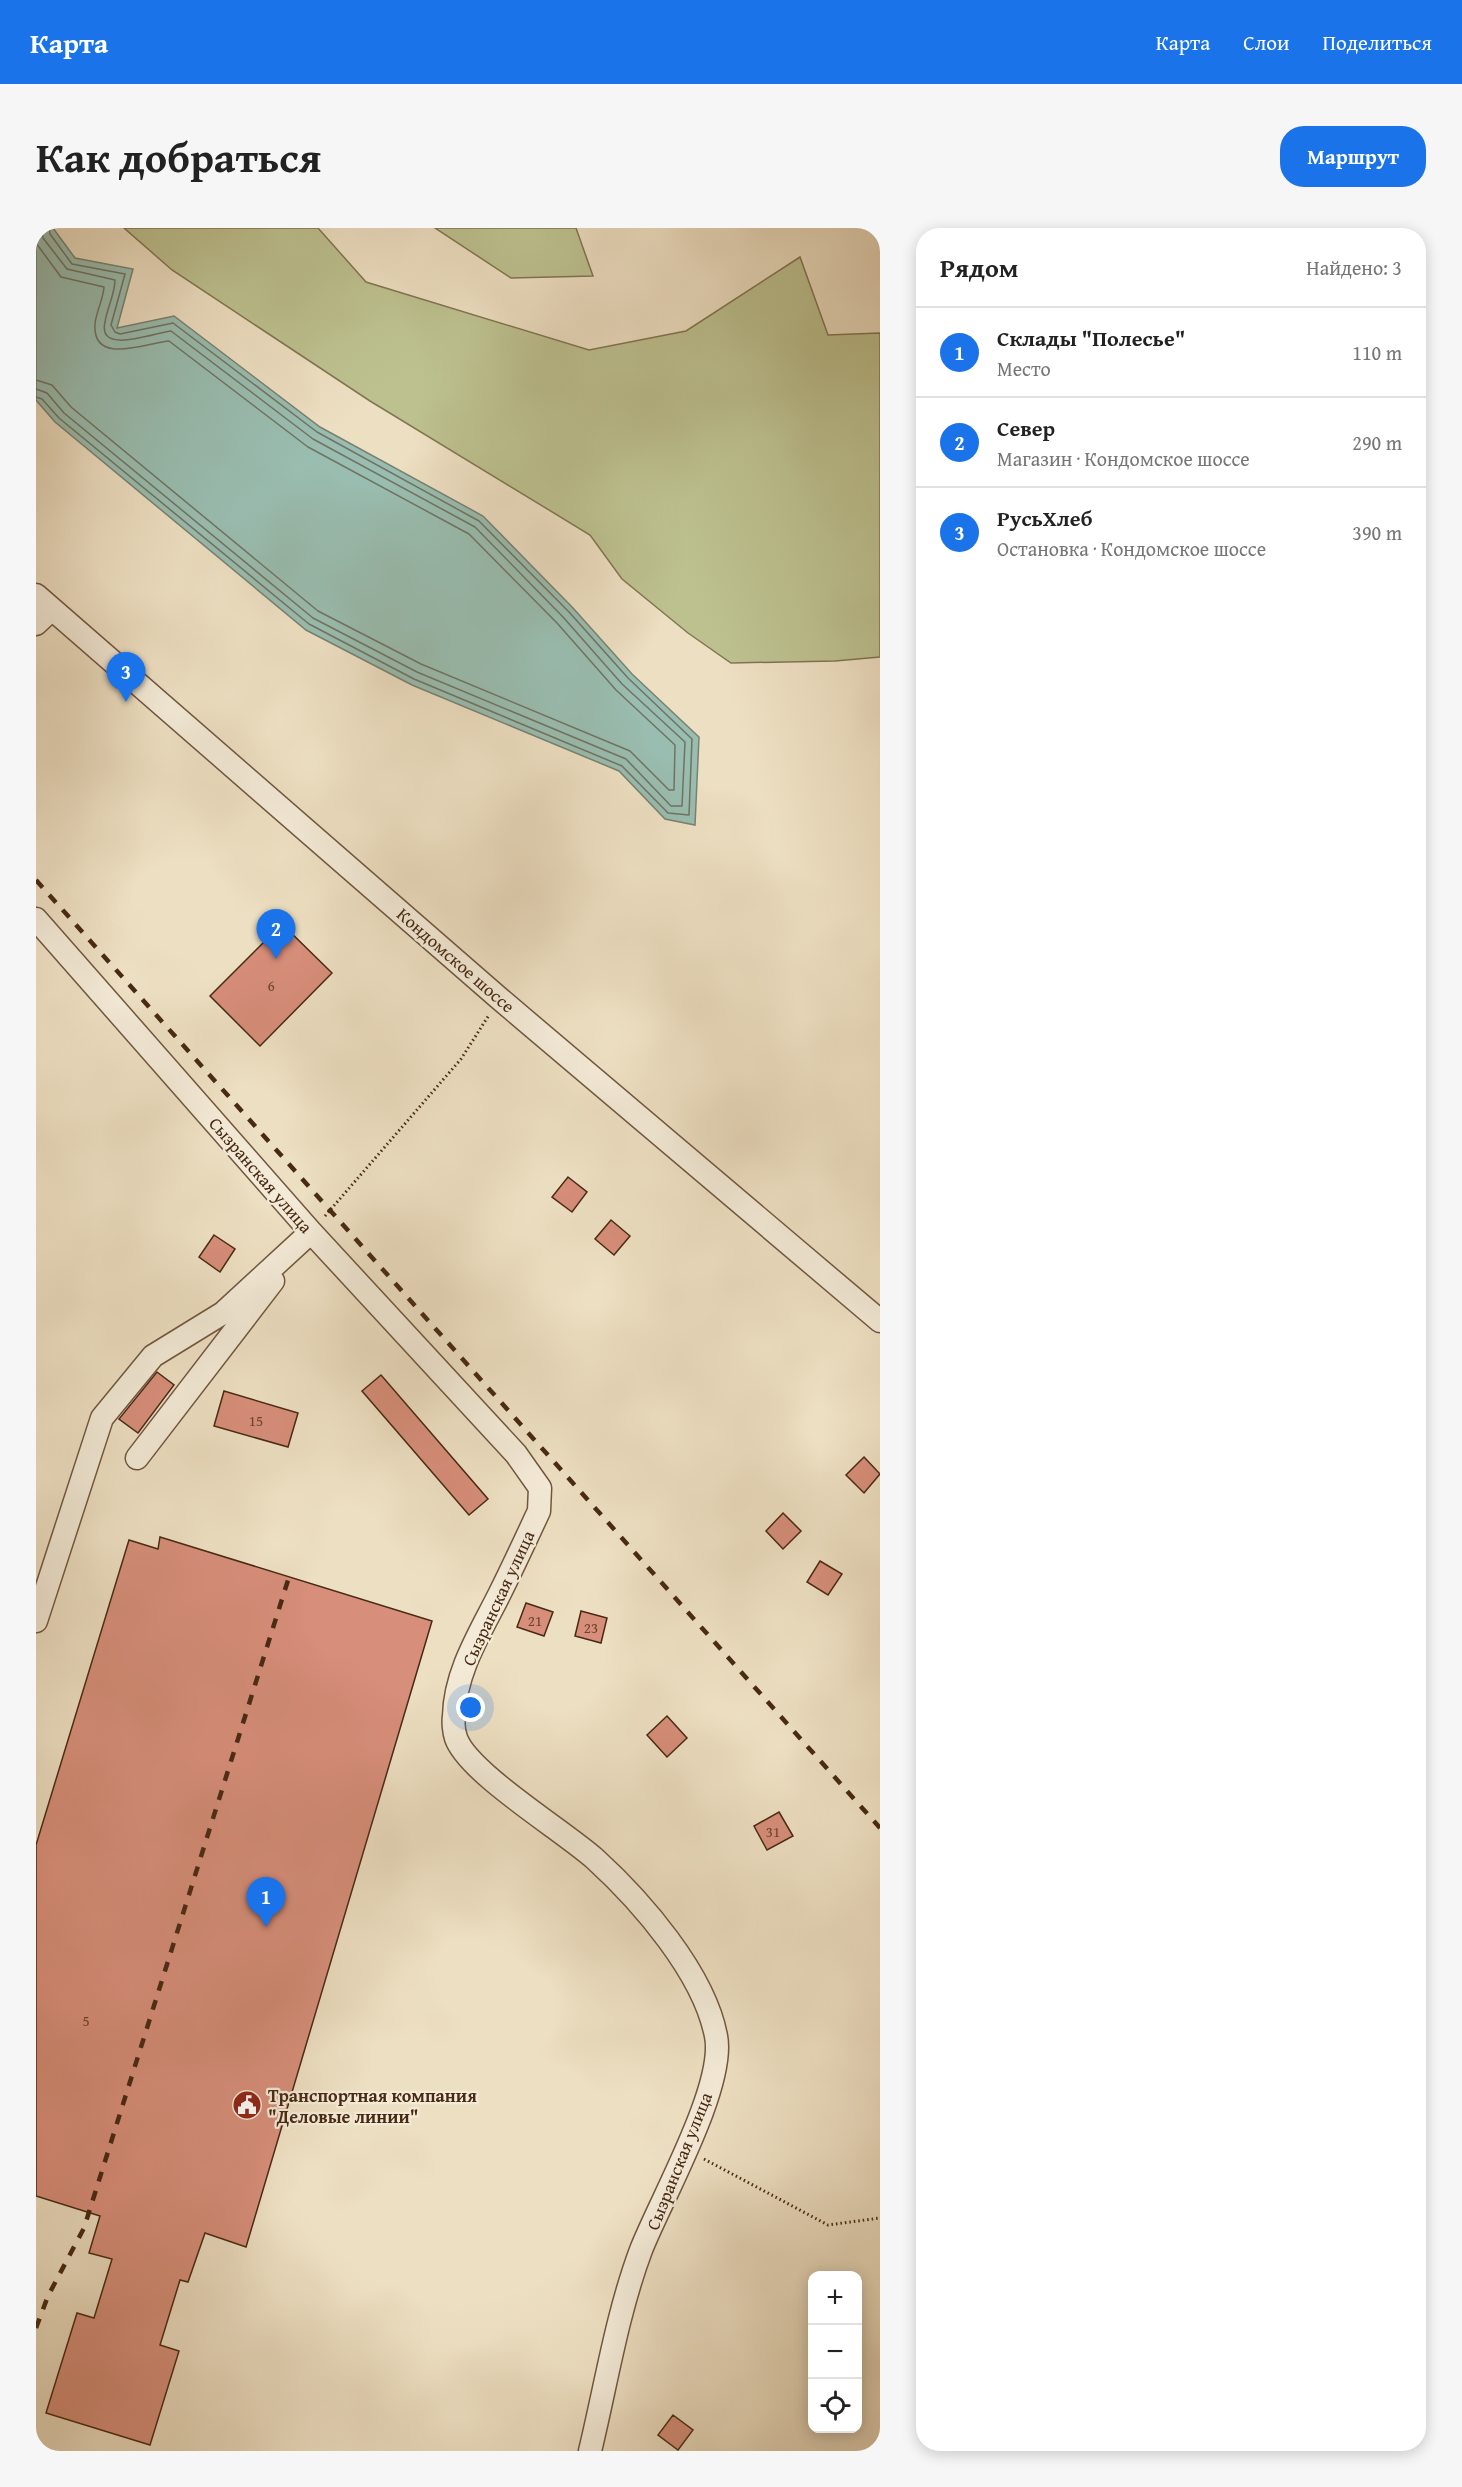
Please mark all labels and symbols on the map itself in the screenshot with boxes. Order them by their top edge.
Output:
pin: 3 [106,652,146,702]
street label: Кондомское шоссе [391,901,521,1019]
pin: 2 [256,910,296,959]
house number: 6 [267,975,275,996]
street label: Сызранская улица [203,1111,320,1239]
house number: 15 [249,1410,263,1431]
street label: Сызранская улица [455,1525,541,1670]
house number: 21 [528,1610,542,1631]
house number: 23 [584,1617,598,1638]
your location [456,1693,485,1722]
house number: 31 [766,1821,780,1842]
pin: 1 [246,1878,286,1927]
house number: 5 [82,2010,90,2031]
place label: Транспортная компания "Деловые линии" [268,2082,477,2130]
street label: Сызранская улица [639,2088,719,2234]
public building icon: Транспортная компания "Деловые линии" [231,2089,263,2121]

